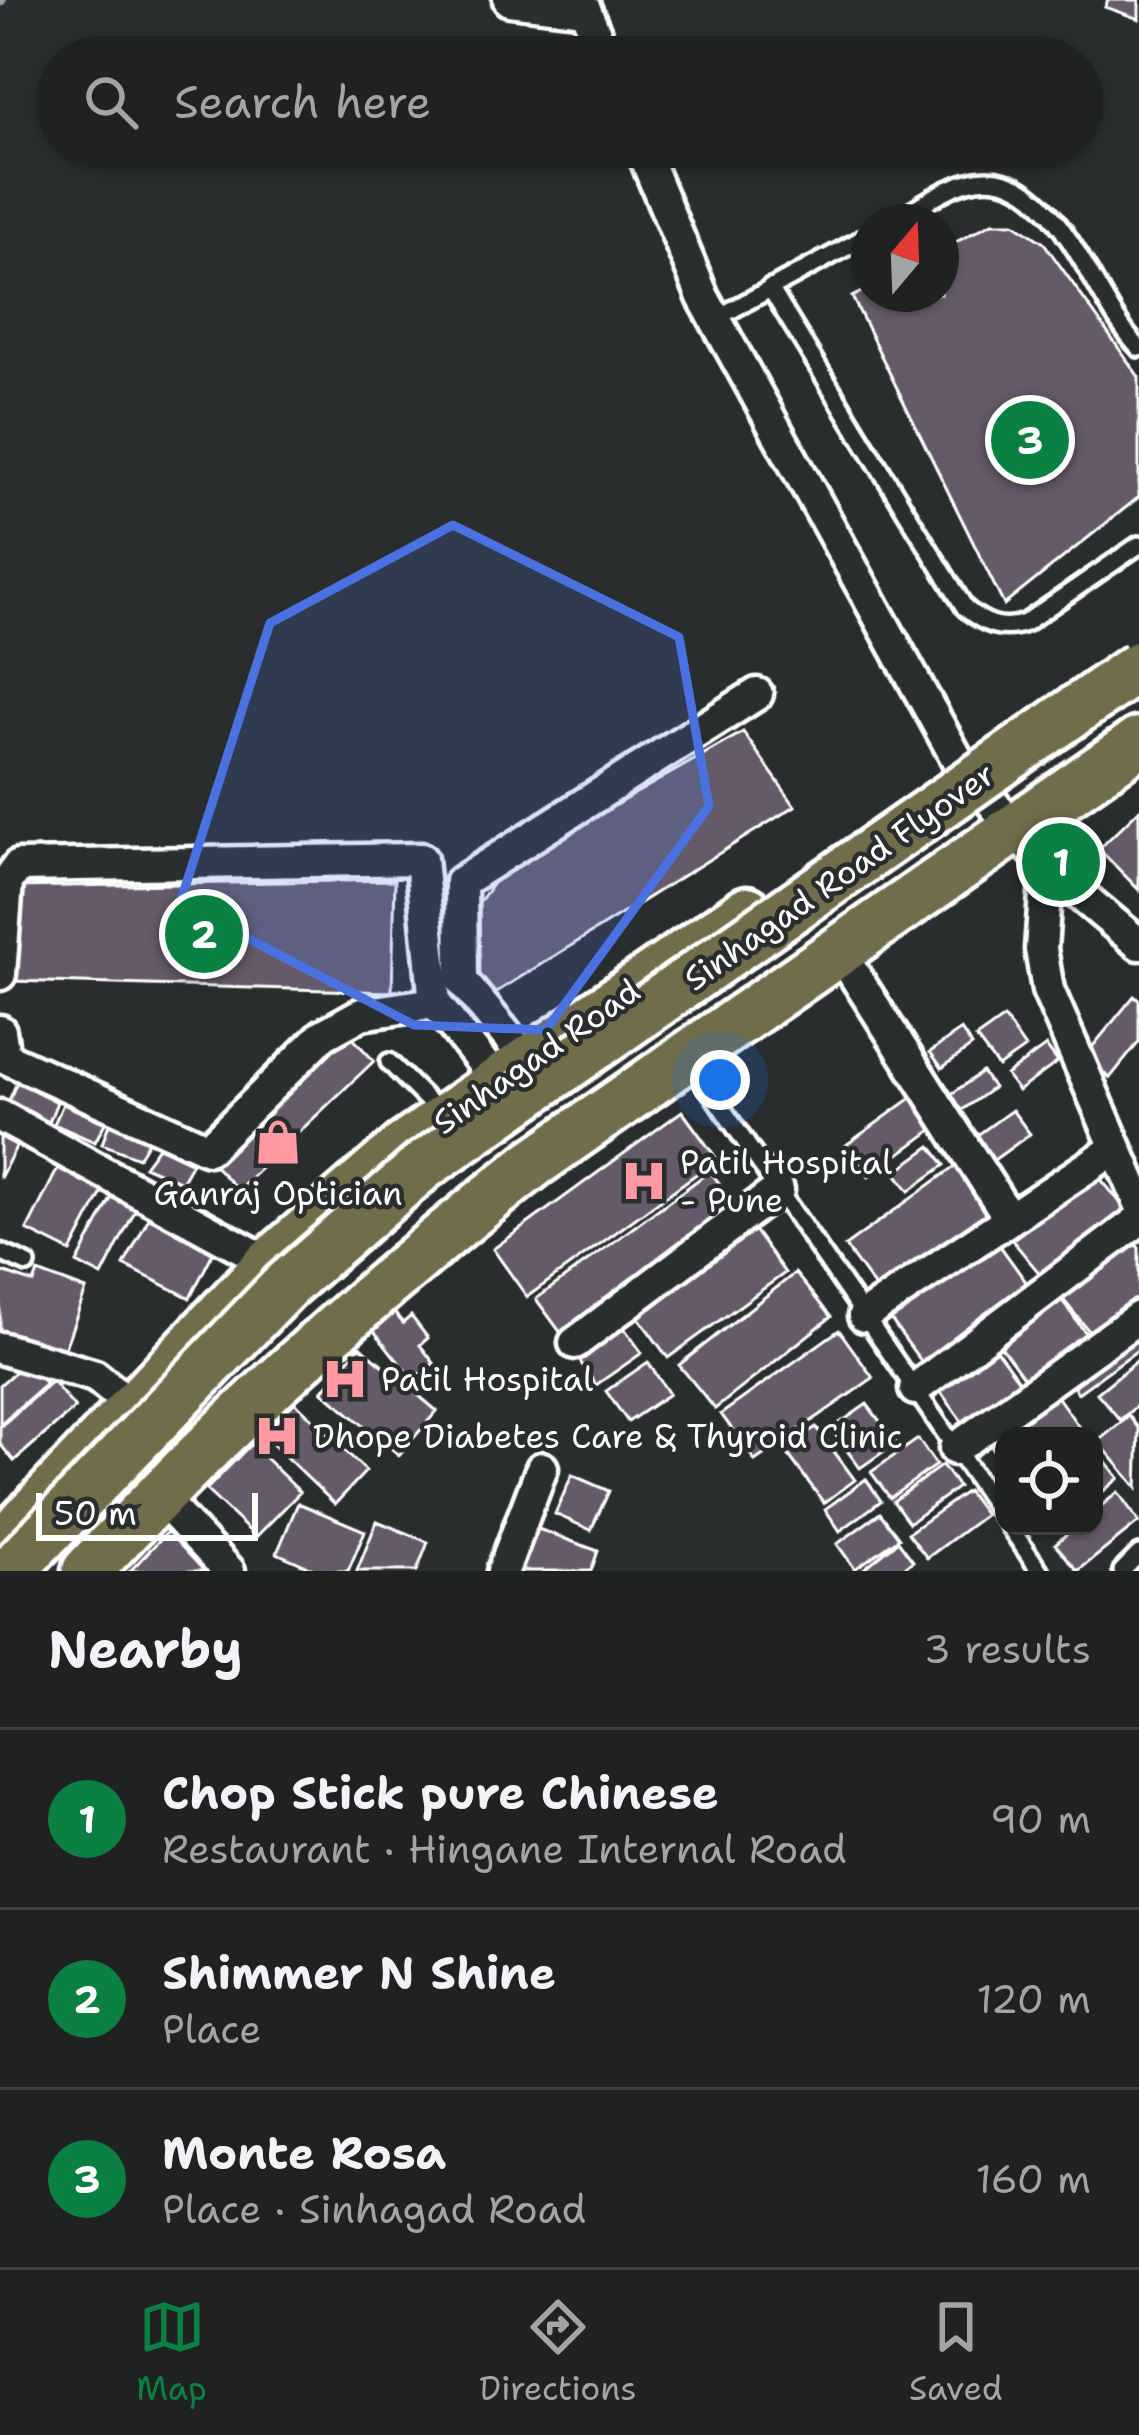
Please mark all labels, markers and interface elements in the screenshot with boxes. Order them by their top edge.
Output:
search box [36,36,1103,168]
icon: search [78,69,144,135]
text: Search here [174,72,431,132]
north arrow [851,204,959,312]
pin: 3 [991,395,1069,485]
street label: Sinhagad Road Flyover [675,752,1004,1001]
pin: 1 [1022,817,1100,907]
pin: 2 [165,889,243,979]
street label: Sinhagad Road [424,968,649,1145]
your location [690,1050,750,1110]
shop icon: Ganraj Optician [253,1117,303,1167]
place label: Patil Hospital - Pune [680,1140,892,1223]
hospital icon: Patil Hospital - Pune [619,1156,669,1206]
place label: Ganraj Optician [154,1171,402,1216]
hospital icon: Patil Hospital [320,1354,370,1404]
place label: Patil Hospital [381,1357,593,1402]
hospital icon: Dhope Diabetes Care & Thyroid Clinic [252,1411,302,1461]
place label: Dhope Diabetes Care & Thyroid Clinic [313,1414,903,1459]
map controls [995,1427,1103,1535]
button: locate [995,1427,1103,1535]
scale bar [36,1487,258,1540]
text: 50 m [54,1491,137,1536]
text: Nearby [48,1615,243,1683]
text: 3 results [924,1623,1091,1675]
text: Chop Stick pure Chinese [162,1763,719,1823]
text: 1 [78,1793,96,1845]
text: 90 m [990,1793,1091,1845]
text: Restaurant · Hingane Internal Road [162,1823,847,1875]
text: Shimmer N Shine [162,1943,556,2003]
text: 2 [73,1973,101,2025]
text: 120 m [976,1973,1091,2025]
text: Place [162,2003,261,2055]
text: Monte Rosa [162,2123,446,2183]
text: 3 [73,2153,101,2205]
text: 160 m [976,2153,1091,2205]
text: Place · Sinhagad Road [162,2183,586,2235]
tab: Map [136,2294,207,2411]
tab: Directions [479,2294,637,2411]
tab: Saved [909,2294,1003,2411]

